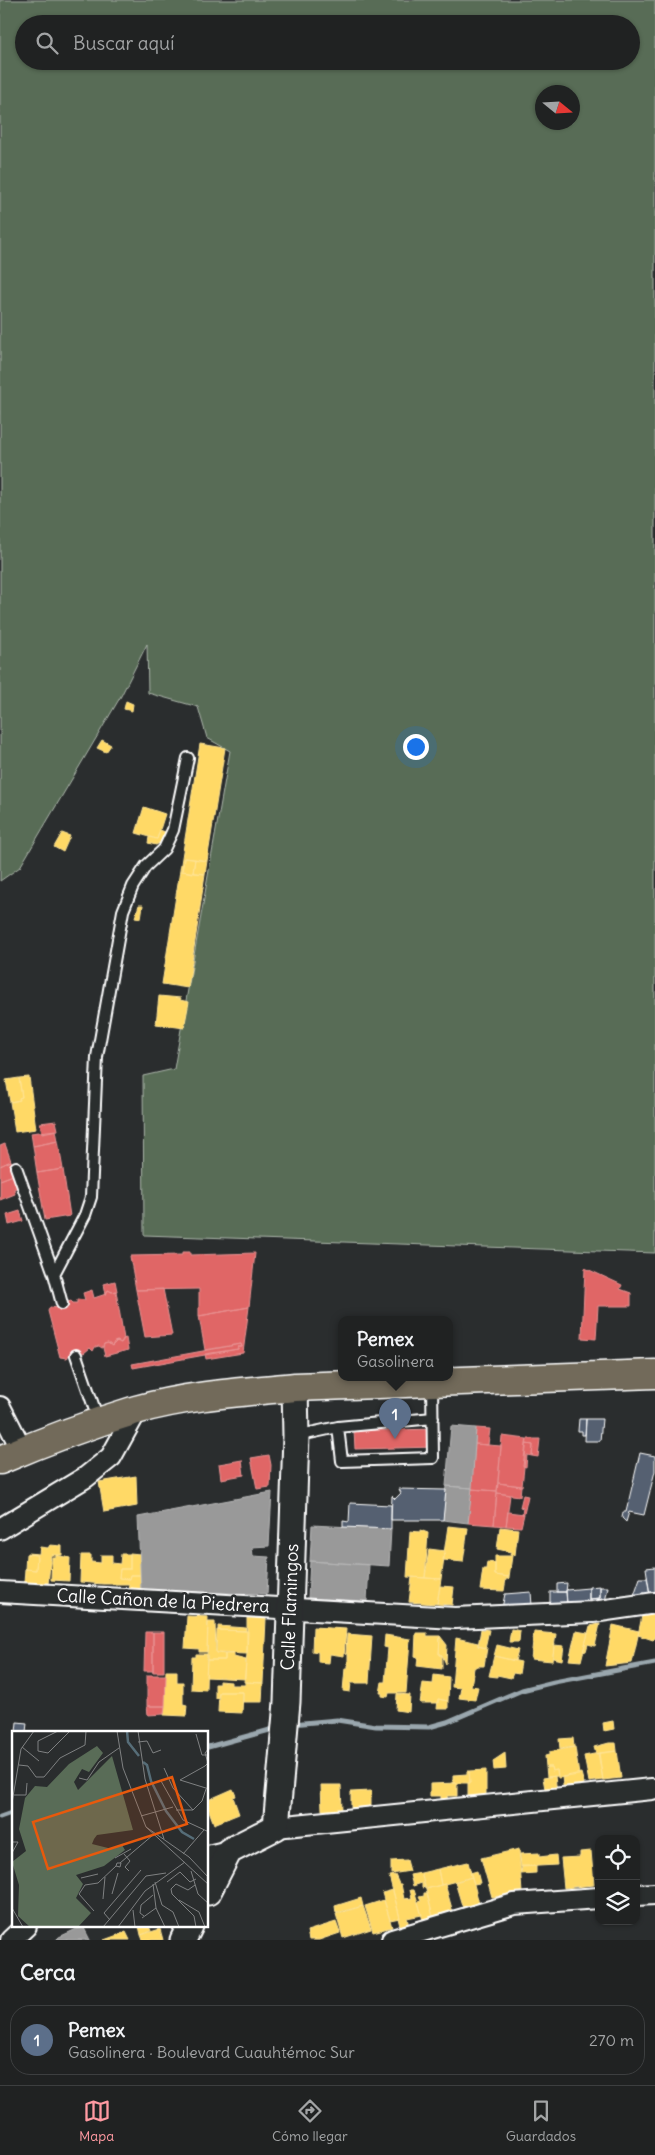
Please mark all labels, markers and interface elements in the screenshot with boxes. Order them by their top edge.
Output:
search box [15,15,640,70]
icon: search [33,29,61,57]
text: Buscar aquí [73,31,174,55]
north arrow [535,85,580,130]
your location [403,734,429,760]
popup [338,1316,453,1381]
text: Pemex [357,1327,414,1351]
text: Gasolinera [357,1351,434,1371]
pin: 1 [379,1398,411,1439]
street label: Calle Flamingos [276,1543,303,1671]
street label: Calle Cañon de la Piedrera [56,1583,270,1618]
inset map [12,1731,209,1928]
map controls [595,1835,640,1925]
button: locate [595,1835,640,1880]
button: layers [595,1880,640,1925]
text: Cerca [20,1959,75,1986]
text: Pemex [68,2018,125,2042]
text: 1 [34,2030,40,2050]
text: 270 m [589,2030,634,2050]
text: Gasolinera · Boulevard Cuauhtémoc Sur [68,2042,355,2062]
tab: Mapa [79,2097,114,2145]
tab: Cómo llegar [272,2097,348,2145]
tab: Guardados [506,2097,576,2145]

